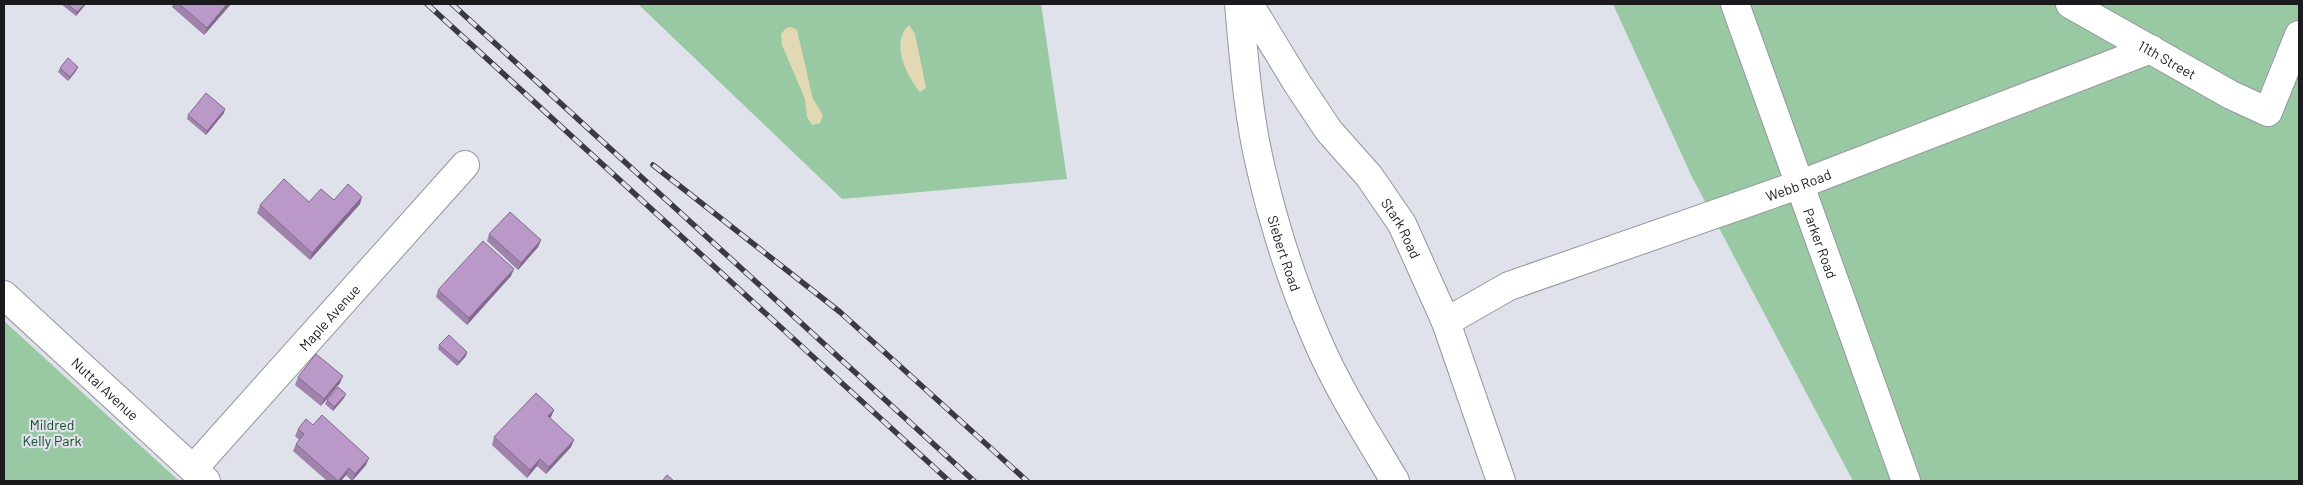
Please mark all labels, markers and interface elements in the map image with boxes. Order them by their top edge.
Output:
street label: 11th Street [2136,36,2199,82]
street label: Webb Road [1763,165,1833,204]
street label: Stark Road [1378,195,1425,261]
street label: Parker Road [1800,206,1841,281]
street label: Siebert Road [1265,213,1305,293]
street label: Maple Avenue [295,280,363,354]
street label: Nuttal Avenue [69,353,143,423]
park label: Mildred Kelly Park [22,416,82,449]

